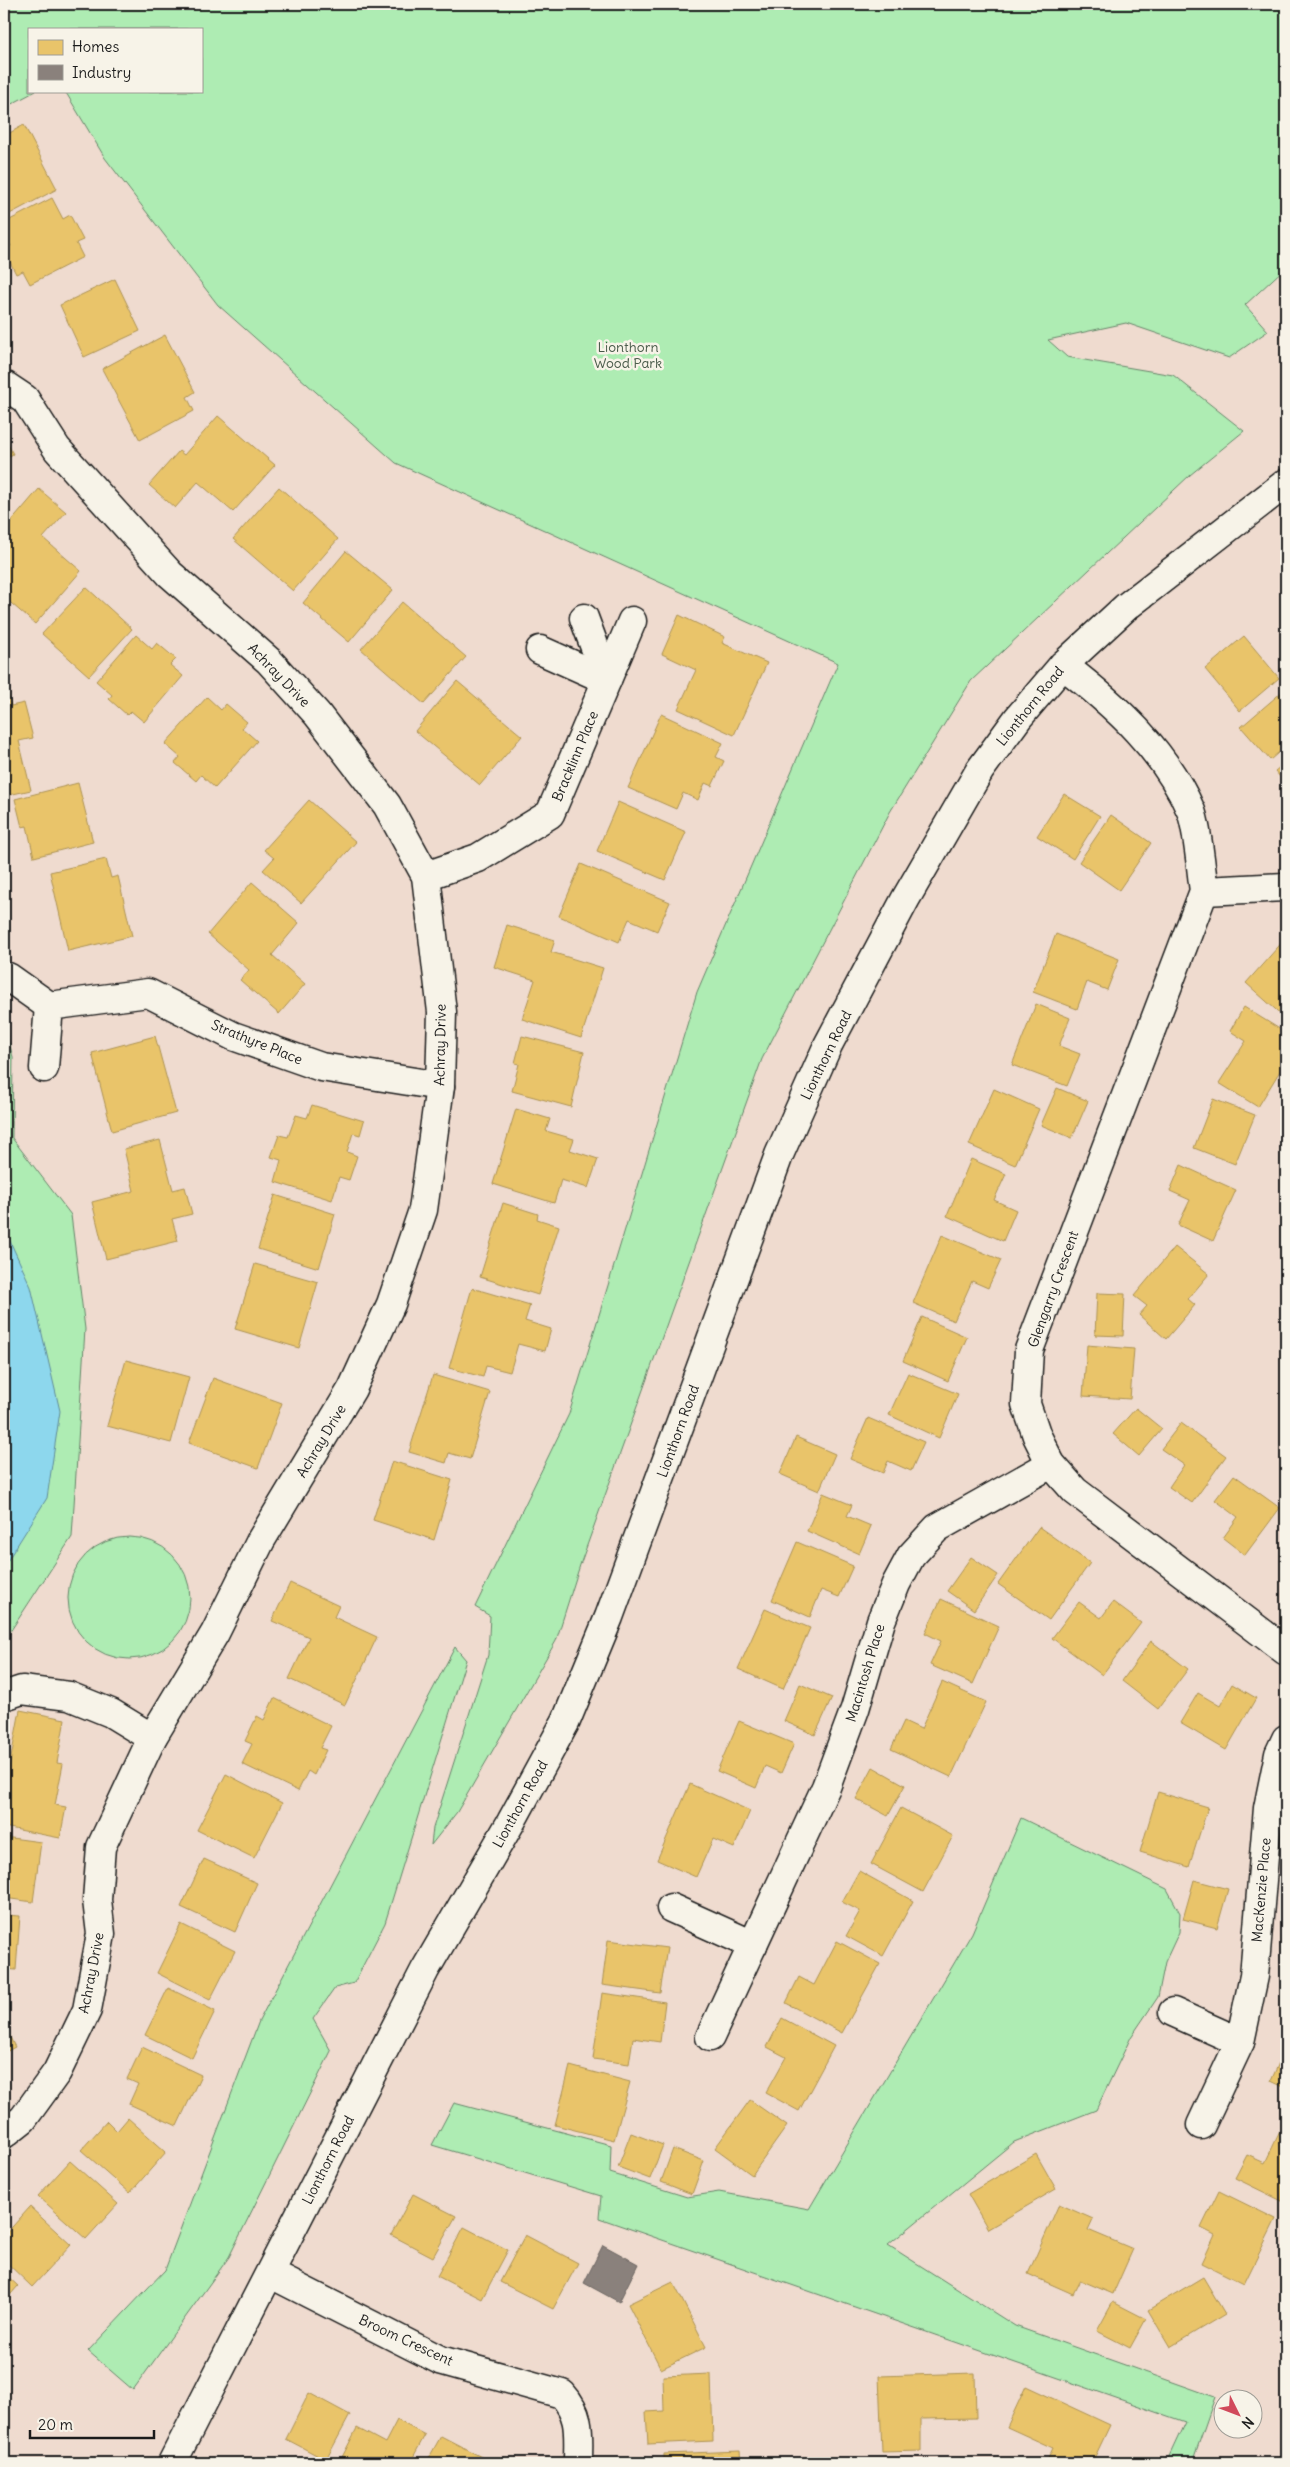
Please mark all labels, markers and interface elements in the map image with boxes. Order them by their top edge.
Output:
legend [28,28,202,92]
text: Homes [72,37,119,56]
text: Industry [72,63,131,82]
park label: Lionthorn Wood Park [594,338,662,372]
street label: Achray Drive [244,639,314,711]
street label: Lionthorn Road [992,663,1068,749]
street label: Bracklinn Place [548,708,602,804]
street label: Achray Drive [430,1004,450,1086]
street label: Lionthorn Road [797,1007,855,1103]
street label: Strathyre Place [209,1016,305,1068]
street label: Glengarry Crescent [1024,1228,1083,1350]
street label: Lionthorn Road [653,1382,703,1480]
street label: Achray Drive [292,1401,350,1481]
street label: Macintosh Place [842,1622,888,1724]
street label: Lionthorn Road [489,1757,551,1851]
street label: MacKenzie Place [1247,1837,1275,1943]
street label: Achray Drive [74,1931,108,2015]
street label: Lionthorn Road [298,2113,358,2207]
street label: Broom Crescent [356,2310,456,2370]
north arrow [1212,2390,1262,2440]
scale bar [30,2407,154,2439]
text: N [1238,2413,1258,2432]
text: 20 m [38,2415,73,2434]

